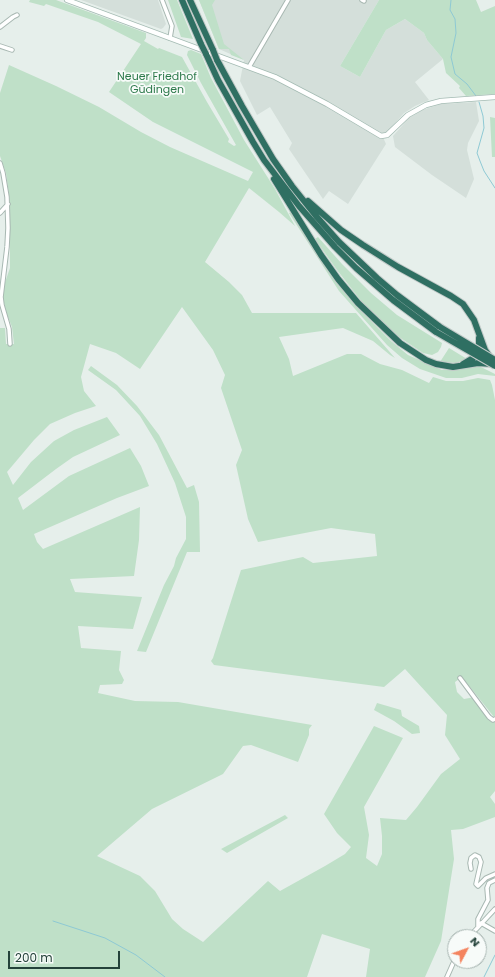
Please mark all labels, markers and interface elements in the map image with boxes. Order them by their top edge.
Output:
park label: Neuer Friedhof Güdingen [117,70,197,96]
north arrow [447,929,487,969]
text: N [467,933,484,950]
scale bar [10,943,122,969]
text: 200 m [15,949,53,966]

